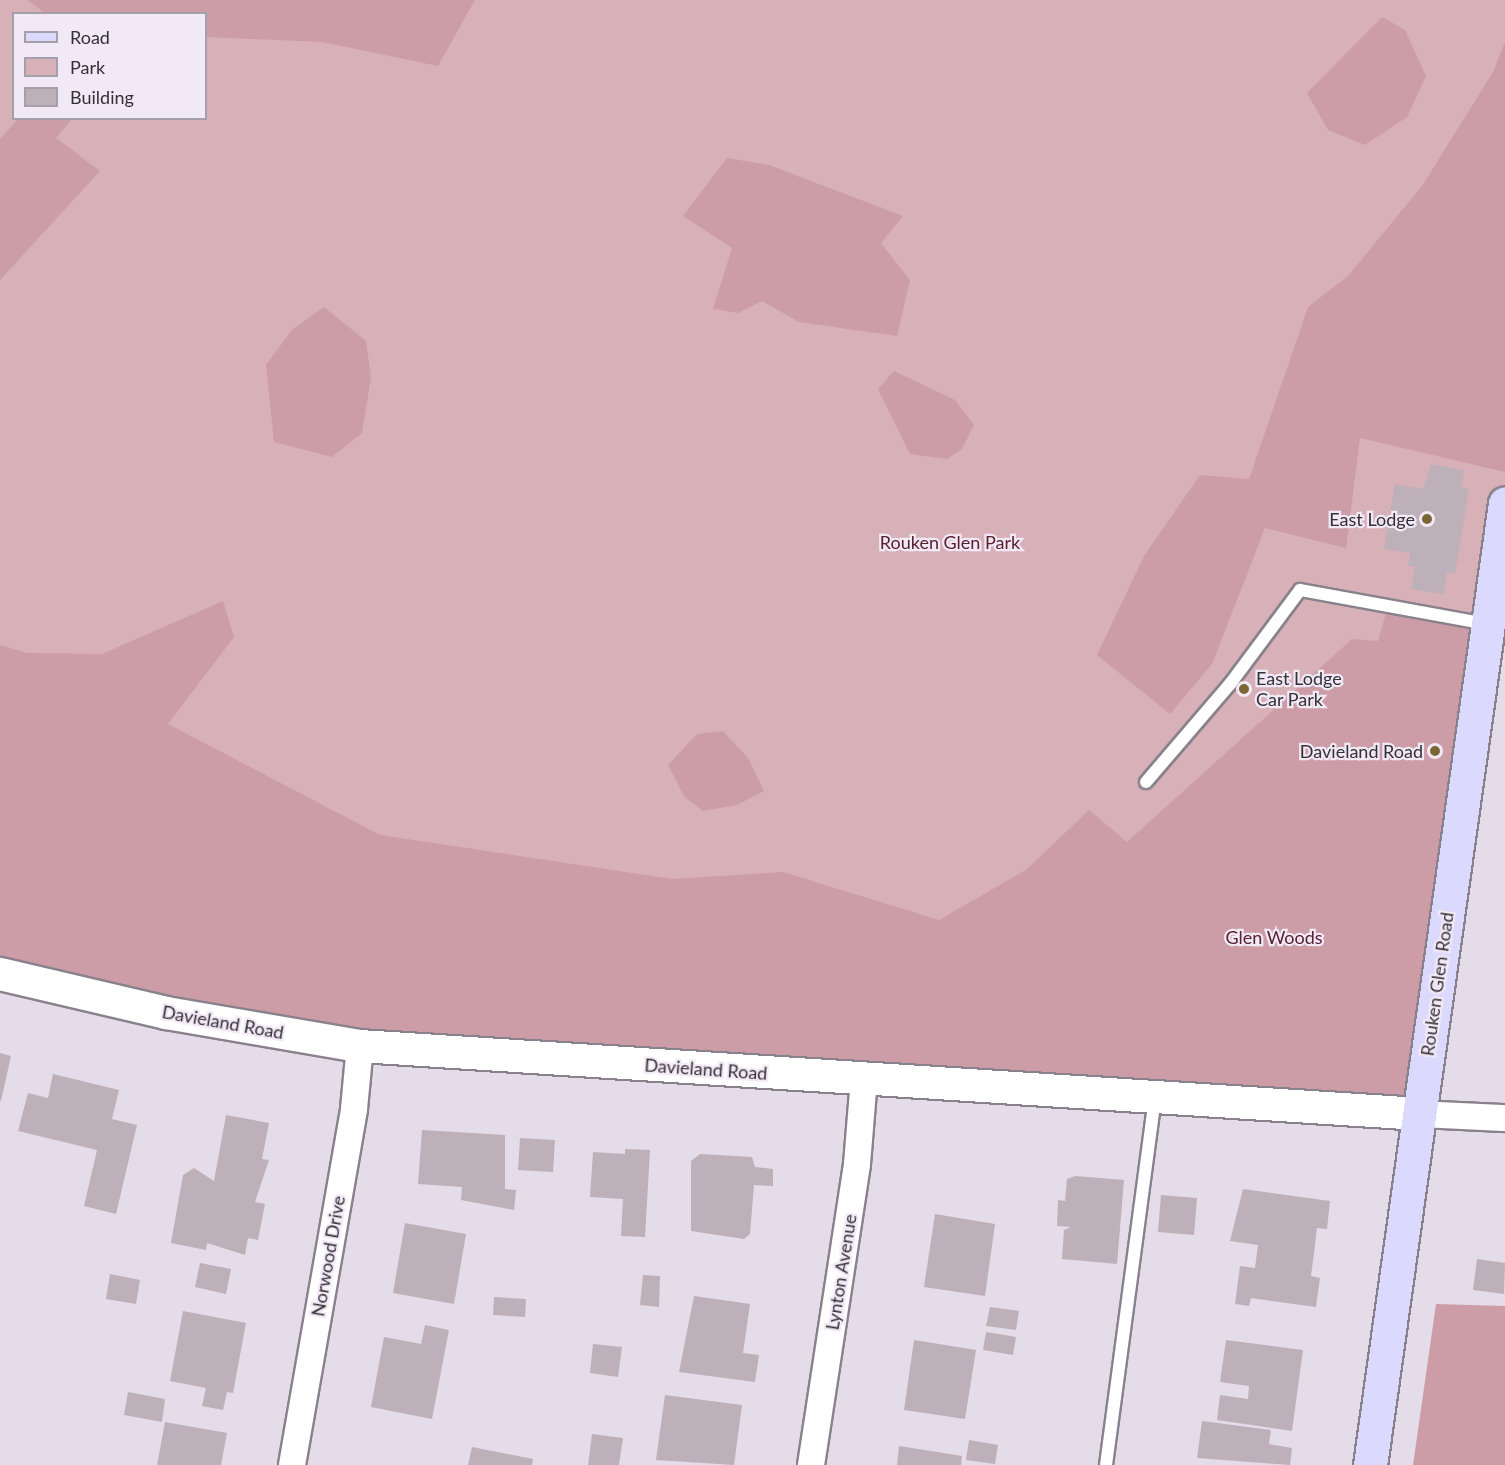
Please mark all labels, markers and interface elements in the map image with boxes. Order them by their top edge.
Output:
legend [12,12,207,120]
text: Road [70,26,110,48]
text: Park [70,56,105,78]
text: Building [70,86,134,108]
place label: East Lodge [1329,508,1415,530]
marker: East Lodge [1420,512,1434,526]
park label: Rouken Glen Park [880,531,1020,553]
place label: East Lodge Car Park [1256,668,1342,710]
marker: East Lodge Car Park [1237,682,1251,696]
place label: Davieland Road [1300,740,1423,762]
marker: Davieland Road [1428,744,1442,758]
street label: Rouken Glen Road [1416,911,1458,1057]
park label: Glen Woods [1225,926,1323,948]
street label: Davieland Road [160,1001,286,1043]
street label: Davieland Road [644,1054,768,1084]
street label: Norwood Drive [307,1194,349,1318]
street label: Lynton Avenue [821,1212,861,1332]

